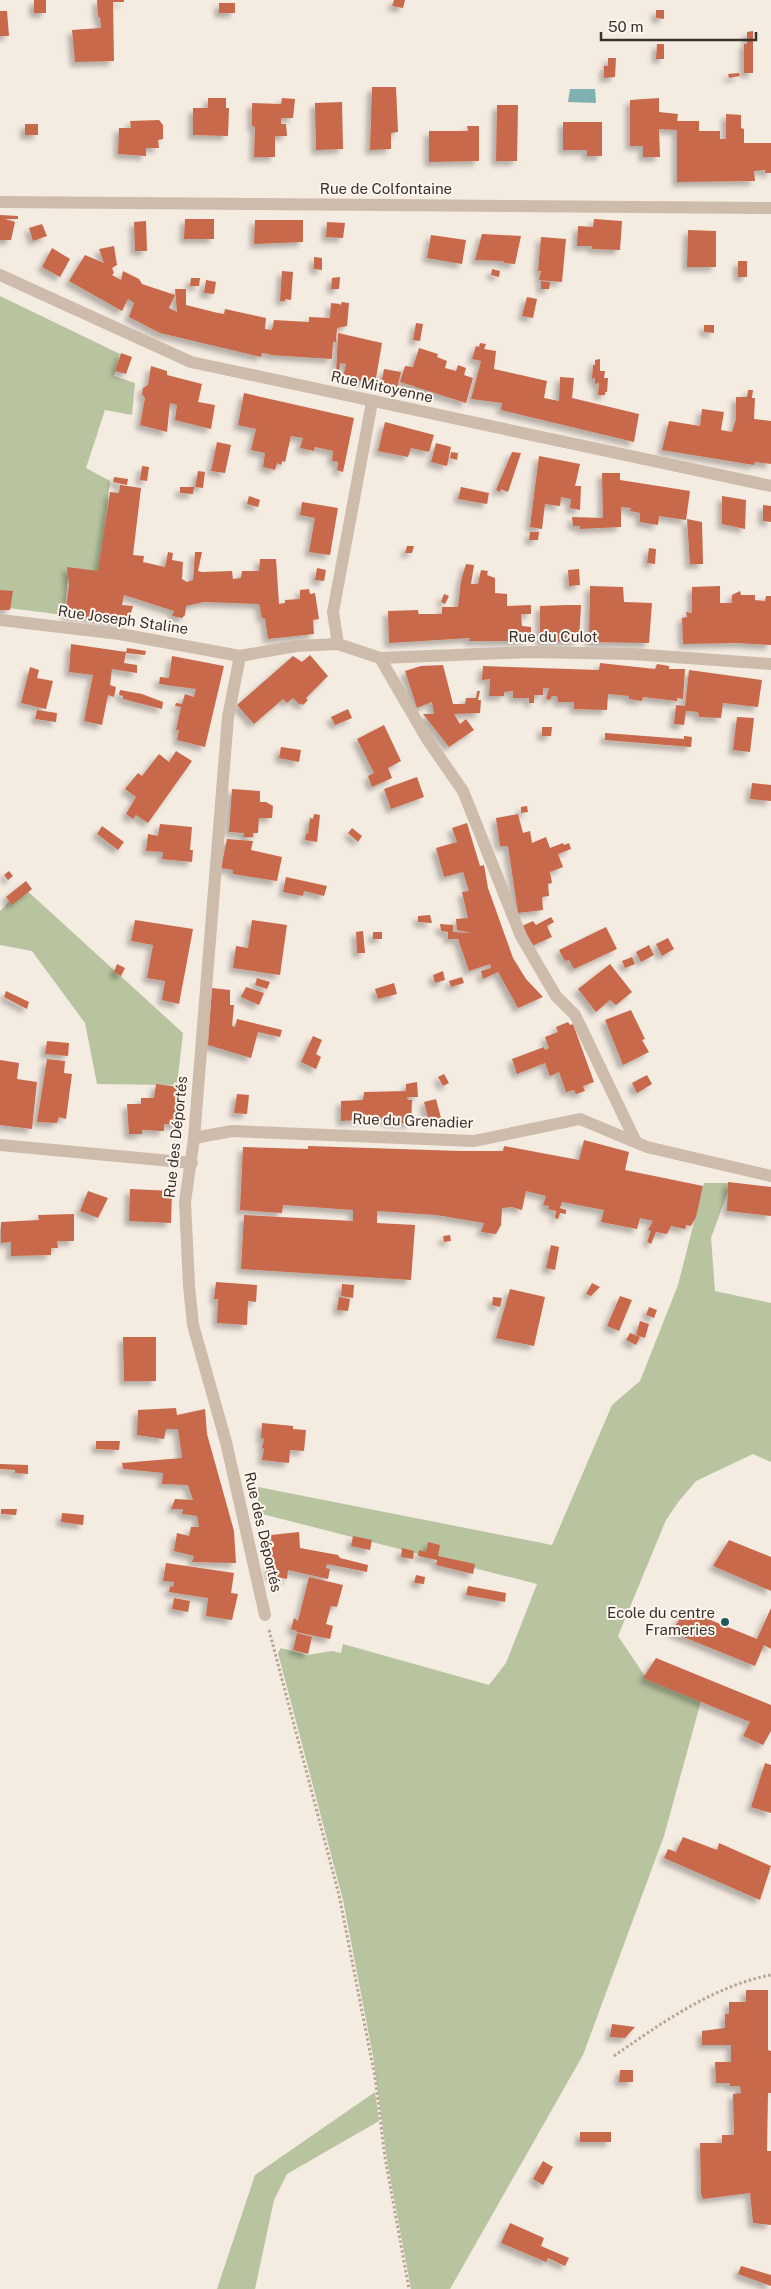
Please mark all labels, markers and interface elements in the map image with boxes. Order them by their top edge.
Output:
scale bar [601,10,756,42]
text: 50 m [608,18,643,35]
street label: Rue de Colfontaine [320,180,452,197]
street label: Rue Mitoyenne [329,367,435,406]
street label: Rue Joseph Staline [57,602,189,637]
street label: Rue du Culot [508,628,598,645]
street label: Rue des Déportés [161,1075,190,1199]
street label: Rue du Grenadier [352,1110,474,1131]
street label: Rue des Déportés [241,1470,286,1594]
place label: Ecole du centre Frameries [607,1604,715,1638]
marker: Ecole du centre Frameries [719,1616,731,1628]

